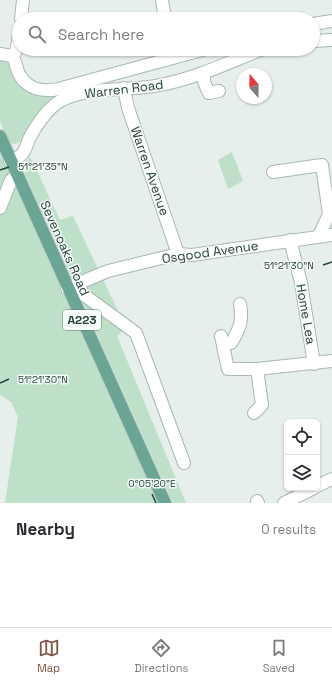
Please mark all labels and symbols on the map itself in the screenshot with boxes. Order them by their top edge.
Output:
north arrow [236,68,272,104]
street label: Warren Road [84,76,164,102]
street label: Warren Avenue [127,124,173,218]
text: 51°21'35"N [18,160,68,173]
street label: Sevenoaks Road [36,198,94,298]
street label: Osgood Avenue [161,237,259,267]
text: 51°21'30"N [264,259,314,272]
street label: Home Lea [292,282,320,346]
road number: A223 [63,310,101,330]
text: 51°21'30"N [18,373,68,386]
text: 0°05'20"E [128,477,176,490]

